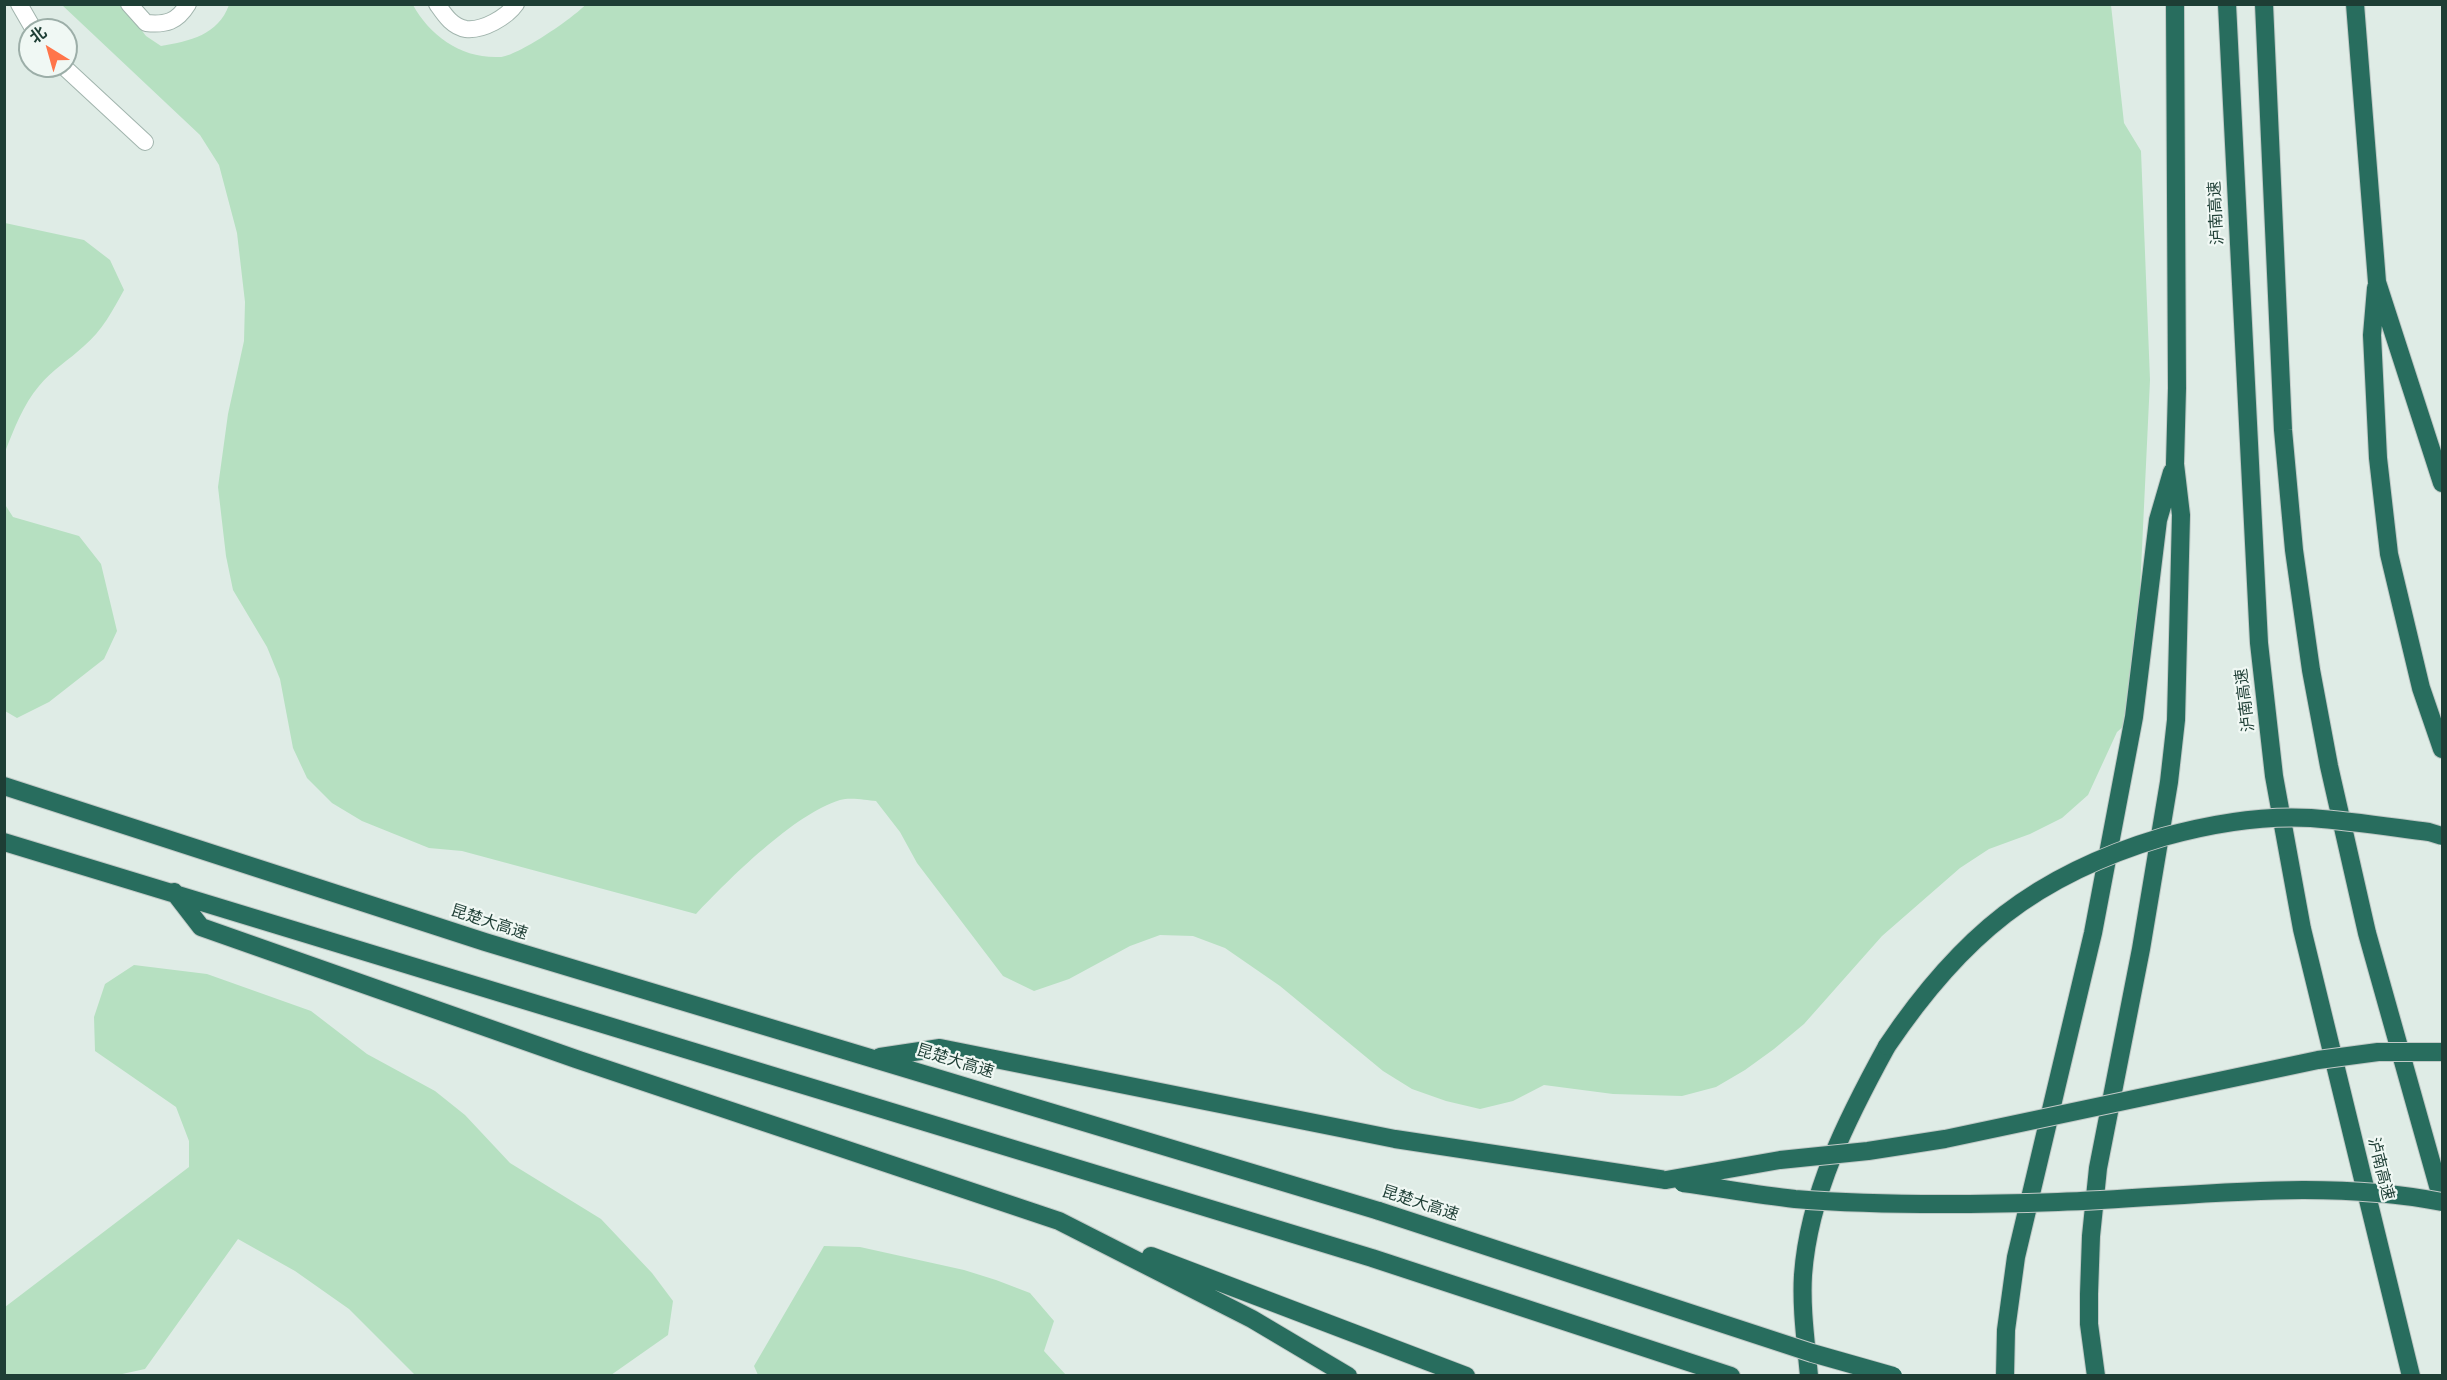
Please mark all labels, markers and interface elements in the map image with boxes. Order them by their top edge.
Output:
north arrow [18,18,78,78]
text: 北 [26,22,50,47]
street label: 泸南高速 [2206,181,2228,245]
street label: 泸南高速 [2233,667,2259,733]
street label: 昆楚大高速 [448,902,530,944]
street label: 昆楚大高速 [914,1041,996,1083]
street label: 泸南高速 [2363,1136,2397,1202]
street label: 昆楚大高速 [1379,1183,1461,1225]

